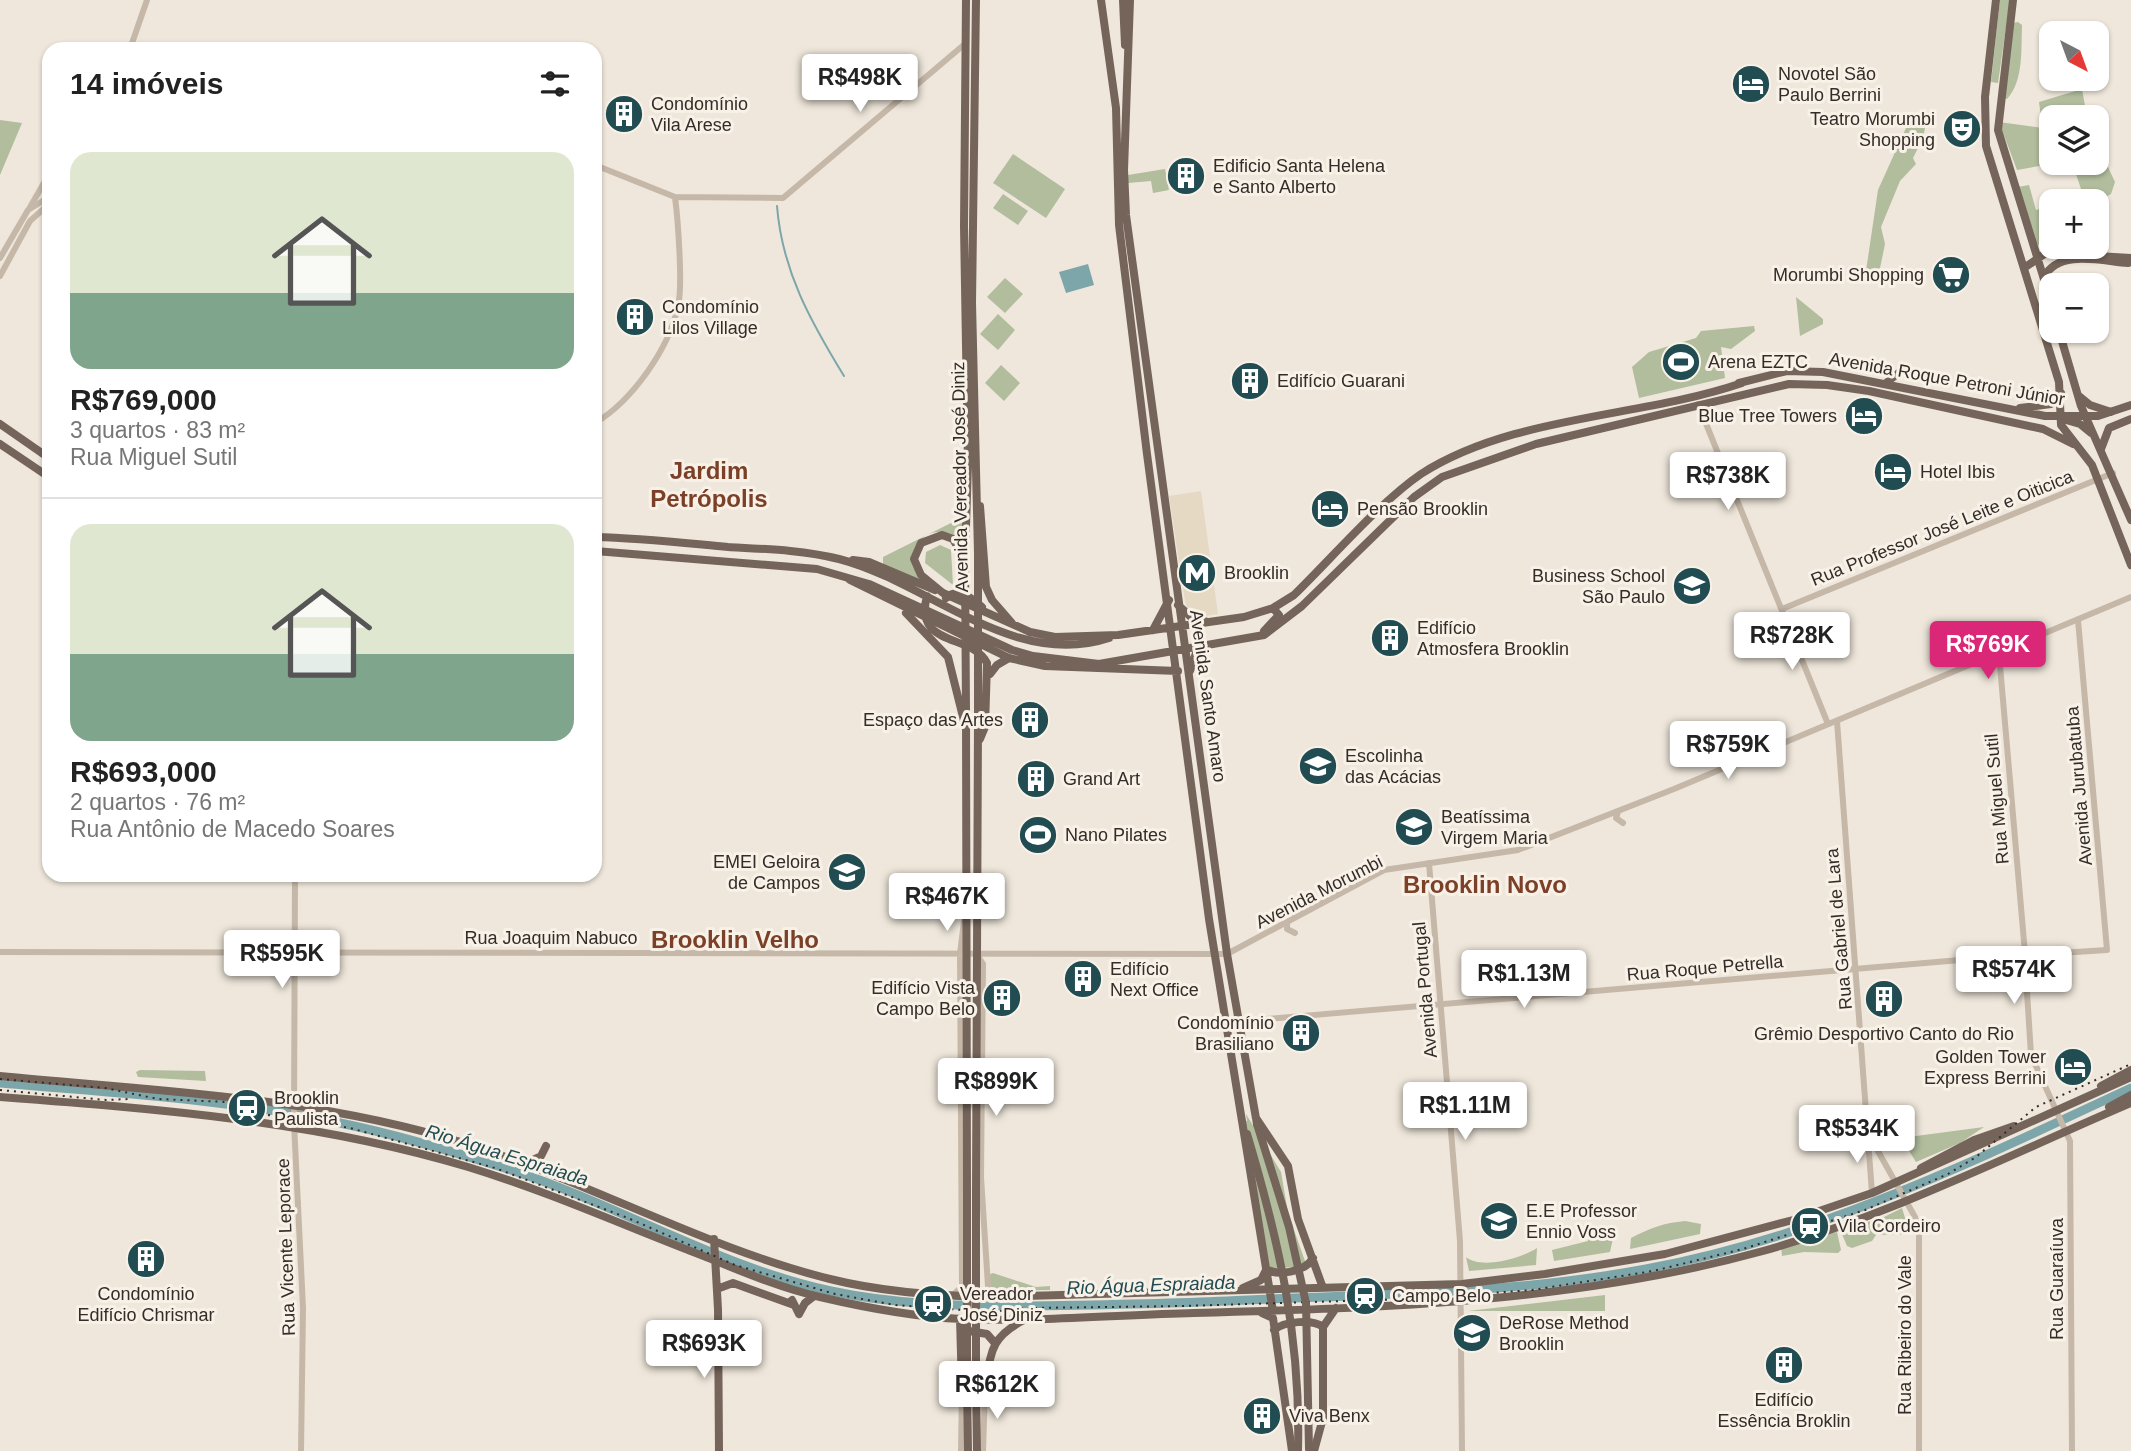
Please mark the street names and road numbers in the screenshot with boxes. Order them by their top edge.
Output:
street label: Avenida Roque Petroni Júnior [1828,348,2066,410]
street label: Avenida Vereador José Diniz [948,361,972,593]
street label: Rua Professor José Leite e Oiticica [1808,466,2077,590]
street label: Avenida Santo Amaro [1186,609,1230,783]
street label: Avenida Jurubatuba [2062,705,2096,866]
street label: Rua Miguel Sutil [1981,733,2013,865]
street label: Rua Gabriel de Lara [1822,846,1856,1011]
street label: Avenida Morumbi [1252,851,1386,933]
street label: Avenida Portugal [1409,921,1441,1059]
street label: Rua Joaquim Nabuco [464,928,638,948]
street label: Rua Roque Petrella [1626,951,1785,985]
street label: Rua Vicente Leporace [273,1158,299,1336]
street label: Rua Guaraíuva [2047,1217,2067,1340]
street label: Rua Ribeiro do Vale [1895,1255,1915,1415]

